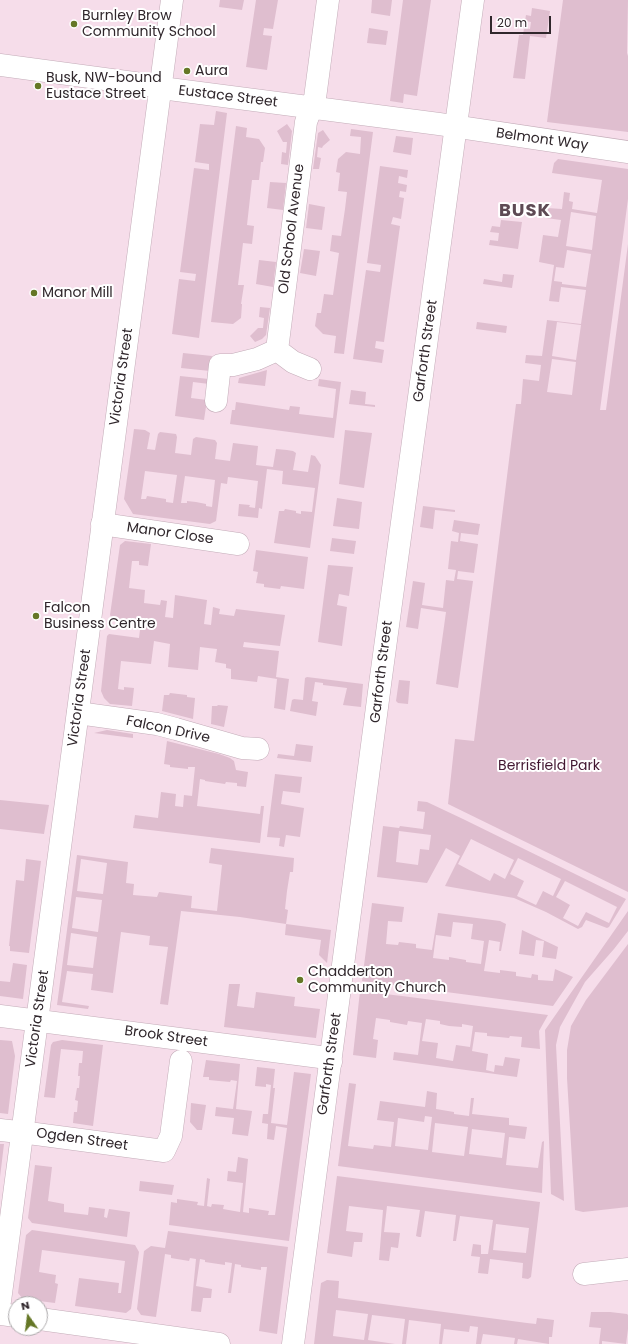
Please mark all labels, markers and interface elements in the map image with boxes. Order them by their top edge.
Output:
place label: Burnley Brow Community School [82,8,216,40]
scale bar [492,8,553,34]
text: 20 m [497,14,527,31]
marker: Burnley Brow Community School [69,19,79,29]
place label: Aura [195,63,228,79]
marker: Aura [182,66,192,76]
place label: Busk, NW-bound Eustace Street [46,70,162,102]
marker: Busk, NW-bound Eustace Street [33,81,43,91]
street label: Eustace Street [177,83,279,111]
street label: Belmont Way [495,125,589,155]
street label: Old School Avenue [276,163,308,295]
district label: BUSK [499,200,551,222]
place label: Manor Mill [42,285,113,301]
marker: Manor Mill [29,288,39,298]
street label: Garforth Street [411,299,441,403]
street label: Victoria Street [107,327,137,427]
street label: Manor Close [125,520,215,548]
place label: Falcon Business Centre [44,600,156,632]
marker: Falcon Business Centre [31,611,41,621]
street label: Garforth Street [367,620,397,724]
street label: Victoria Street [65,648,95,748]
street label: Falcon Drive [125,713,211,747]
park label: Berrisfield Park [498,758,600,774]
place label: Chadderton Community Church [308,964,446,996]
street label: Victoria Street [23,969,53,1069]
marker: Chadderton Community Church [295,975,305,985]
street label: Garforth Street [315,1012,345,1116]
street label: Brook Street [123,1023,209,1051]
street label: Ogden Street [35,1125,129,1155]
north arrow [8,1296,48,1336]
text: N [19,1297,31,1314]

